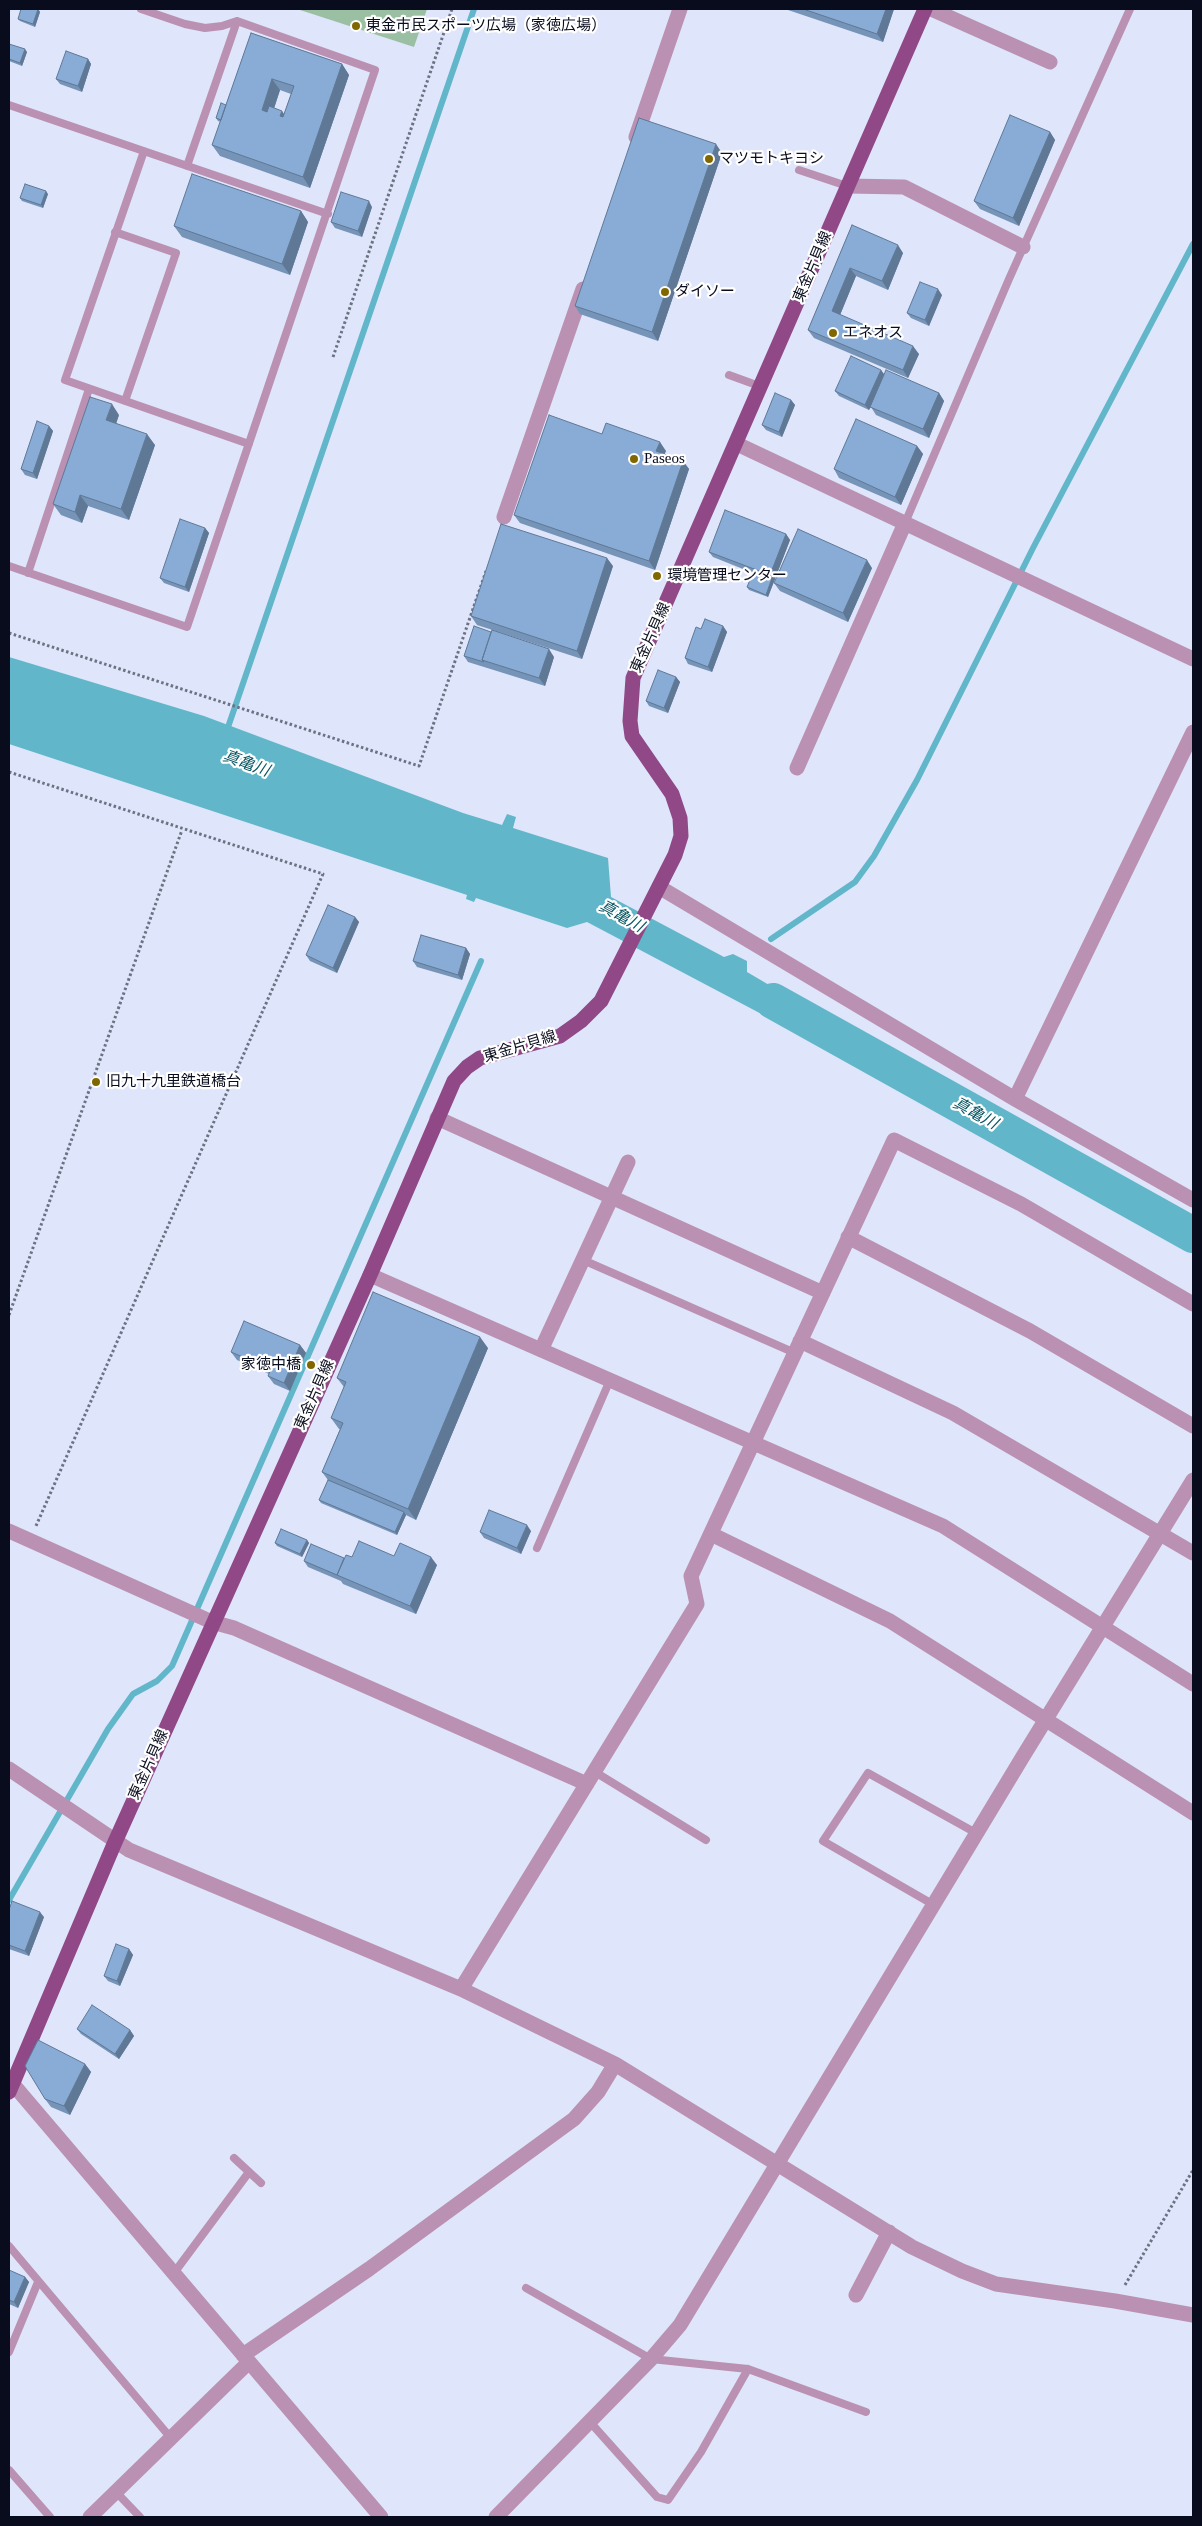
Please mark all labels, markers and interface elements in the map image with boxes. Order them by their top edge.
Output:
place label: 東金市民スポーツ広場（家徳広場） [366,17,606,35]
marker: 東金市民スポーツ広場（家徳広場） [350,20,362,32]
place label: マツモトキヨシ [719,150,824,168]
marker: マツモトキヨシ [703,153,715,165]
street label: 東金片貝線 [790,229,836,305]
place label: ダイソー [675,283,735,301]
marker: ダイソー [659,286,671,298]
place label: エネオス [843,324,903,342]
marker: エネオス [827,327,839,339]
place label: Paseos [644,450,685,468]
marker: Paseos [628,453,640,465]
place label: 環境管理センター [667,567,787,585]
marker: 環境管理センター [651,570,663,582]
street label: 東金片貝線 [628,600,674,676]
water label: 真亀川 [220,747,272,781]
water label: 真亀川 [595,897,647,937]
street label: 東金片貝線 [482,1027,558,1067]
place label: 旧九十九里鉄道橋台 [106,1073,241,1091]
marker: 旧九十九里鉄道橋台 [90,1076,102,1088]
water label: 真亀川 [949,1094,1001,1134]
place label: 家徳中橋 [241,1356,301,1374]
street label: 東金片貝線 [292,1357,338,1433]
marker: 家徳中橋 [305,1359,317,1371]
street label: 東金片貝線 [126,1727,172,1803]

